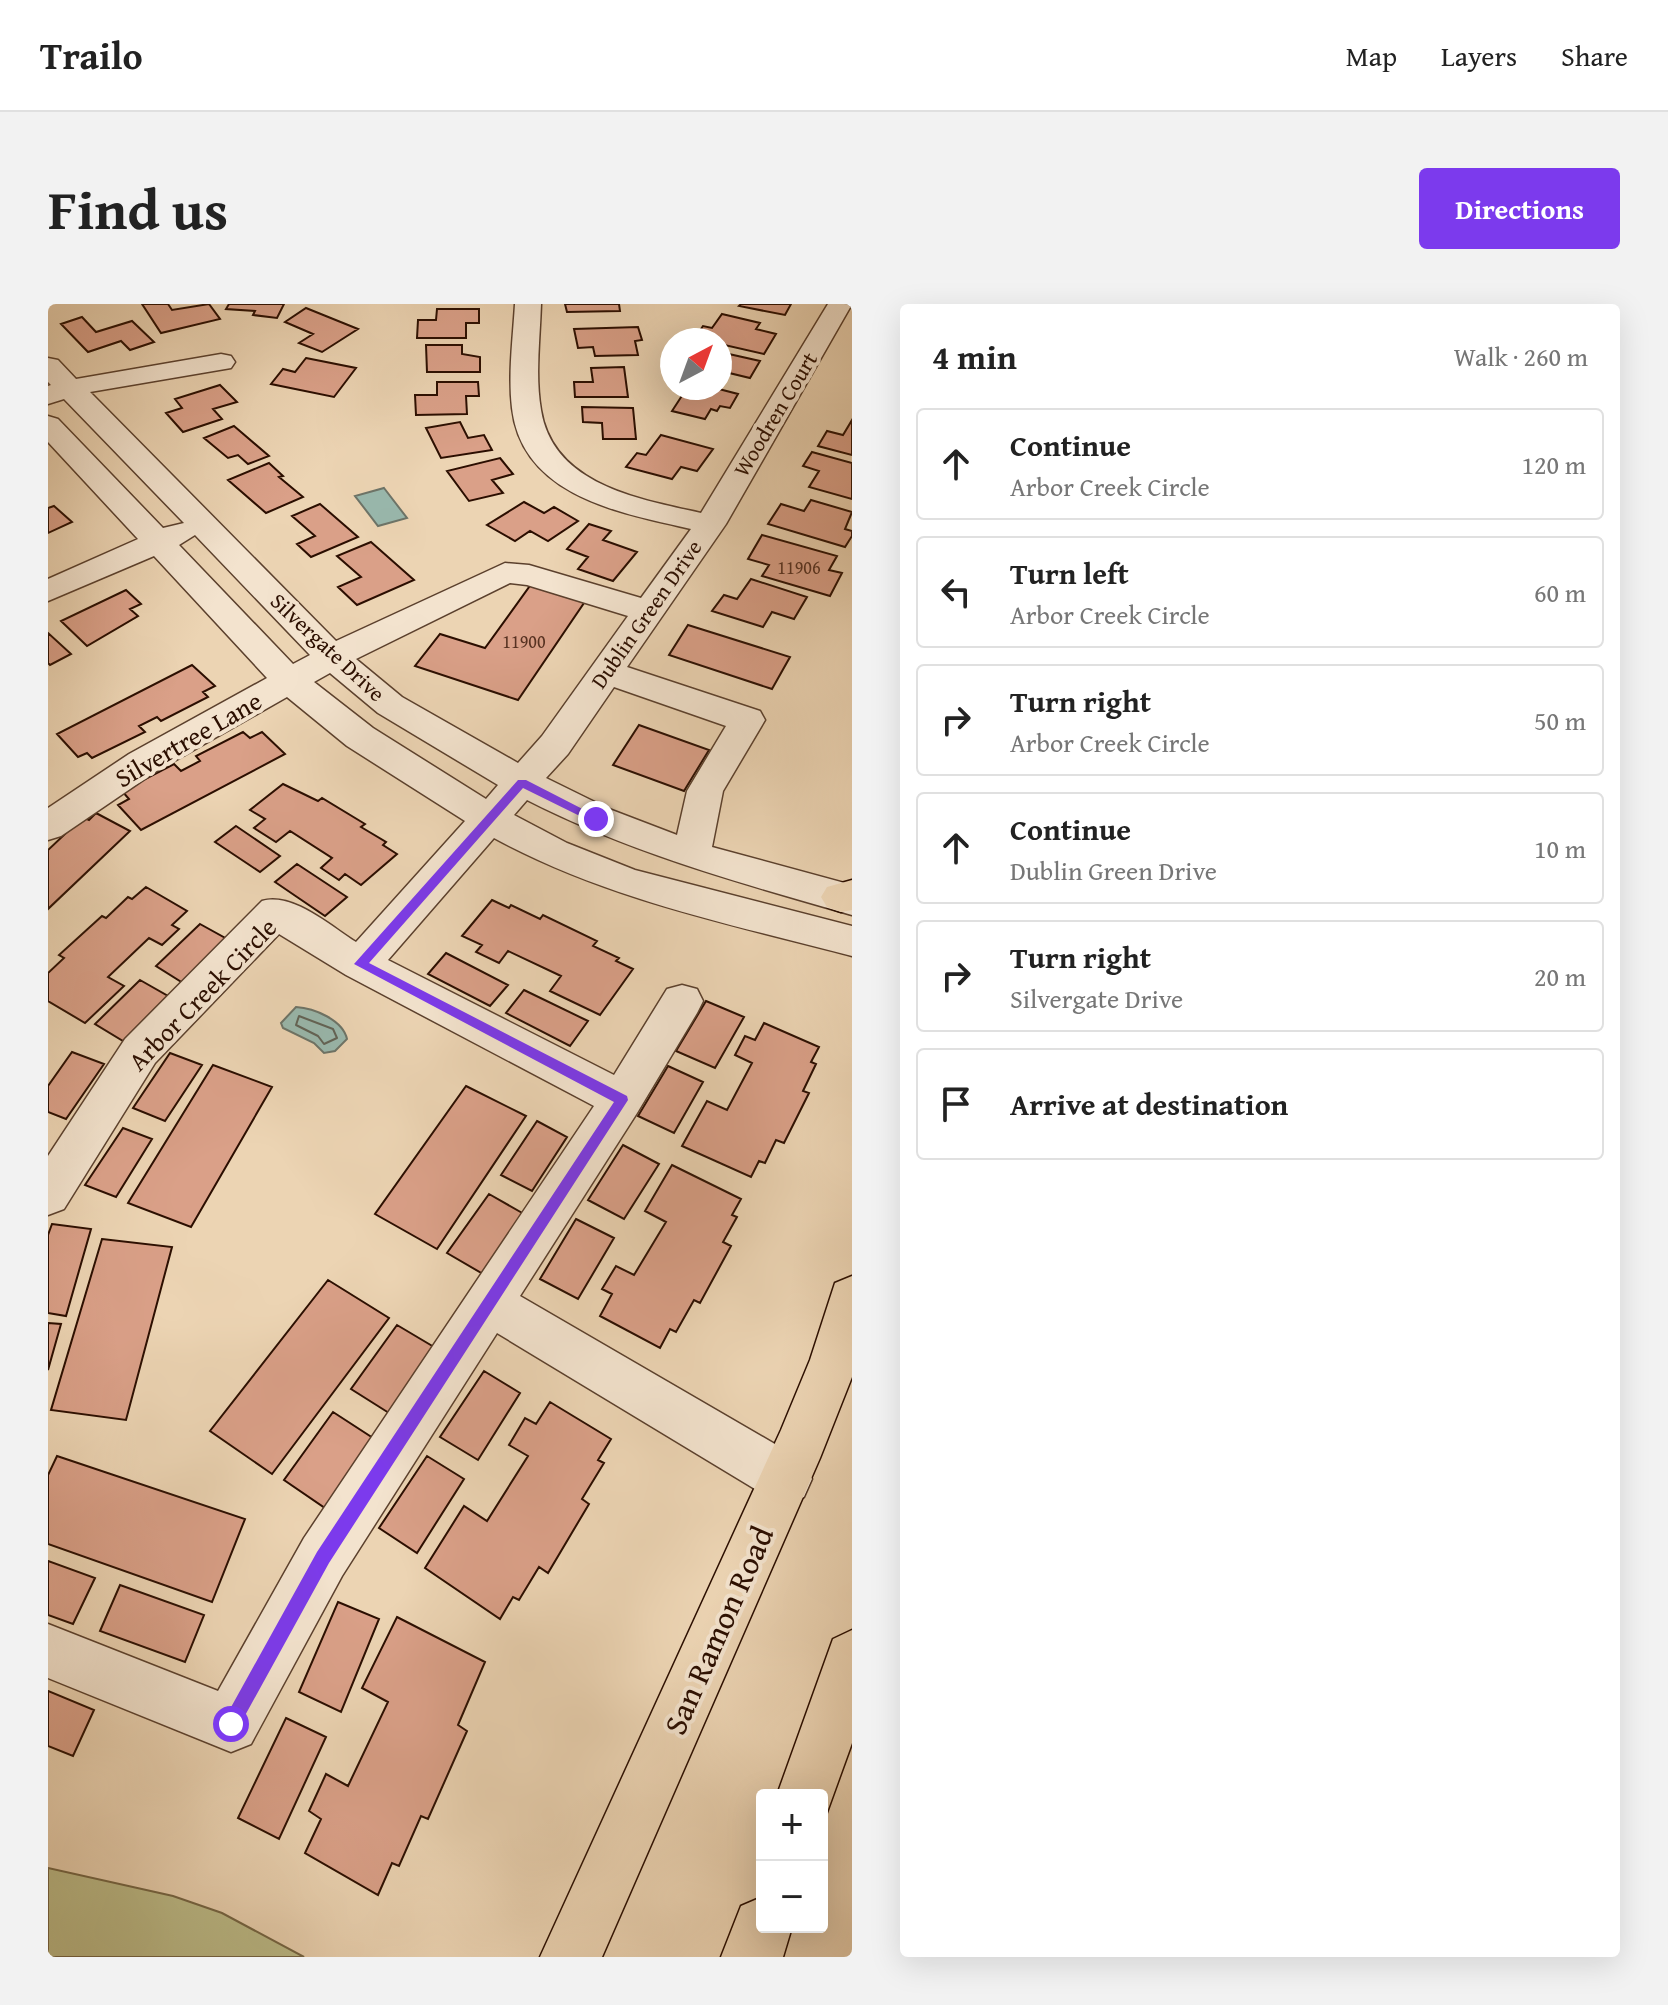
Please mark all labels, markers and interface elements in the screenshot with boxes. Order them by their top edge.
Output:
text: Trailo [40,27,143,83]
text: Map [1346,35,1397,76]
text: Layers [1441,35,1517,76]
text: Share [1561,35,1628,76]
text: Find us [48,167,228,250]
button: Directions [1419,168,1620,249]
north arrow [660,328,732,400]
text: 4 min [932,332,1017,381]
text: Walk · 260 m [1454,337,1588,376]
street label: Woodren Court [725,345,825,482]
text: Continue [1010,423,1131,467]
icon: ahead [934,442,978,486]
text: 120 m [1521,445,1586,484]
text: Arbor Creek Circle [1010,467,1210,506]
street label: Dublin Green Drive [583,533,709,695]
text: Turn left [1010,551,1129,595]
house number: 11906 [777,554,821,581]
icon: left [934,570,978,614]
text: 60 m [1534,573,1586,612]
street label: Silvergate Drive [263,585,393,709]
text: Arbor Creek Circle [1010,595,1210,634]
house number: 11900 [502,628,546,655]
text: Turn right [1010,679,1151,723]
street label: Silvertree Lane [107,681,269,797]
icon: right [934,698,978,742]
text: 50 m [1534,701,1586,740]
text: Arbor Creek Circle [1010,723,1210,762]
route end [578,801,614,837]
text: Continue [1010,807,1131,851]
icon: ahead [934,826,978,870]
text: 10 m [1534,829,1586,868]
text: Dublin Green Drive [1010,851,1217,890]
street label: Arbor Creek Circle [119,909,285,1079]
text: Turn right [1010,935,1151,979]
icon: right [934,954,978,998]
text: 20 m [1534,957,1586,996]
text: Silvergate Drive [1010,979,1183,1018]
icon: arrive [934,1082,978,1126]
text: Arrive at destination [1010,1082,1288,1126]
street label: San Ramon Road [651,1518,785,1742]
route start [213,1706,249,1742]
map controls [756,1789,828,1933]
button: + [756,1789,828,1861]
button: − [756,1861,828,1933]

